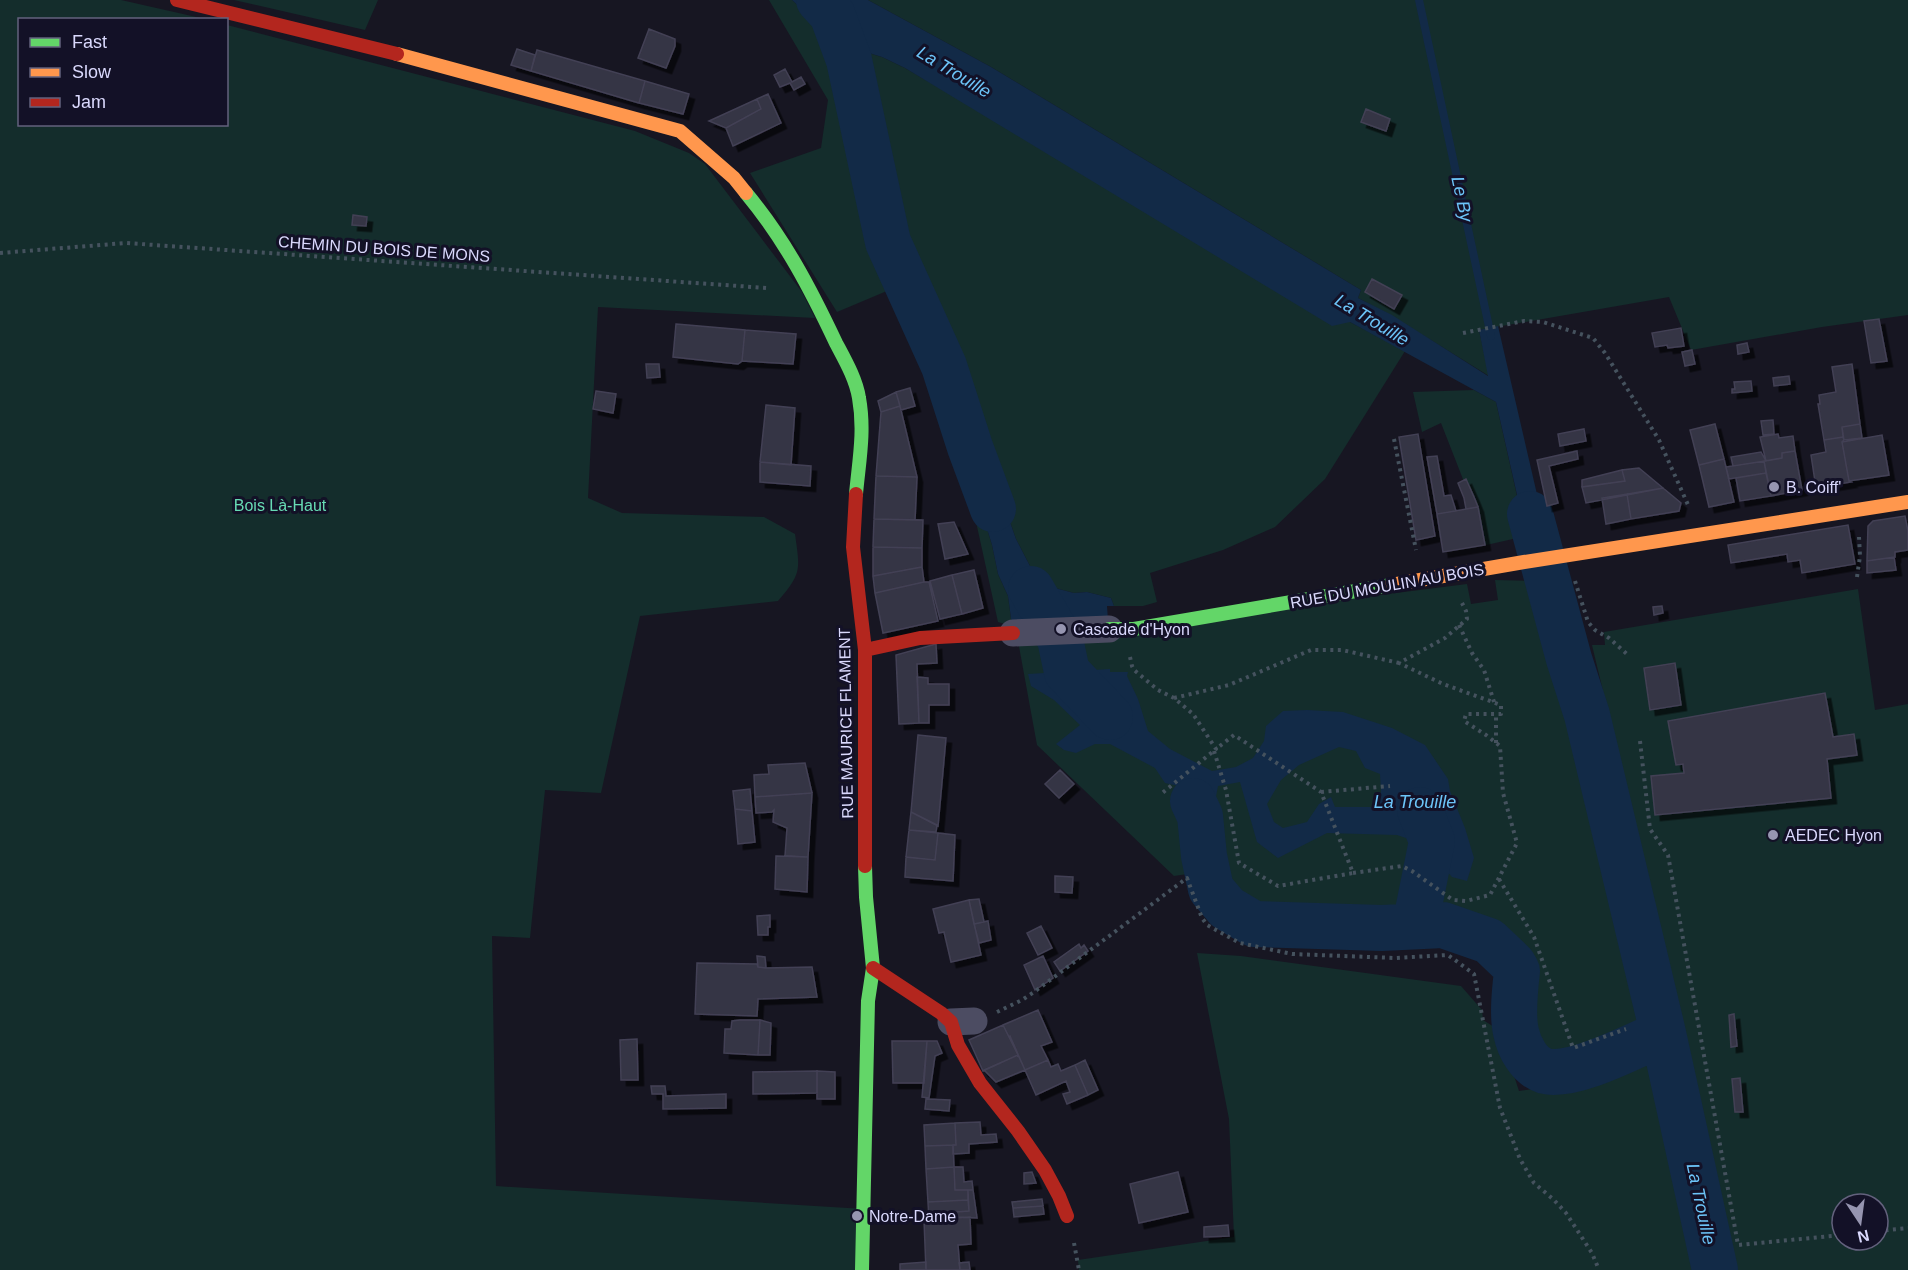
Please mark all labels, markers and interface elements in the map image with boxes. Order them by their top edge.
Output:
legend [18,18,228,126]
text: Fast [72,32,107,52]
water label: La Trouille [913,42,995,102]
text: Slow [72,62,112,82]
text: Jam [72,92,106,112]
water label: Le By [1447,174,1477,225]
street label: CHEMIN DU BOIS DE MONS [277,233,491,265]
water label: La Trouille [1331,290,1413,350]
place label: B. Coiff' [1786,479,1841,496]
marker: B. Coiff' [1767,480,1781,494]
park label: Bois Là-Haut [234,497,327,514]
street label: RUE DU MOULIN AU BOIS [1289,561,1485,611]
place label: Cascade d'Hyon [1073,621,1190,638]
marker: Cascade d'Hyon [1054,622,1068,636]
street label: RUE MAURICE FLAMENT [836,627,856,819]
water label: La Trouille [1374,792,1456,812]
place label: AEDEC Hyon [1785,827,1882,844]
marker: AEDEC Hyon [1766,828,1780,842]
water label: La Trouille [1683,1161,1719,1247]
north arrow [1830,1192,1890,1252]
place label: Notre-Dame [869,1208,956,1225]
marker: Notre-Dame [850,1209,864,1223]
text: N [1856,1227,1871,1246]

